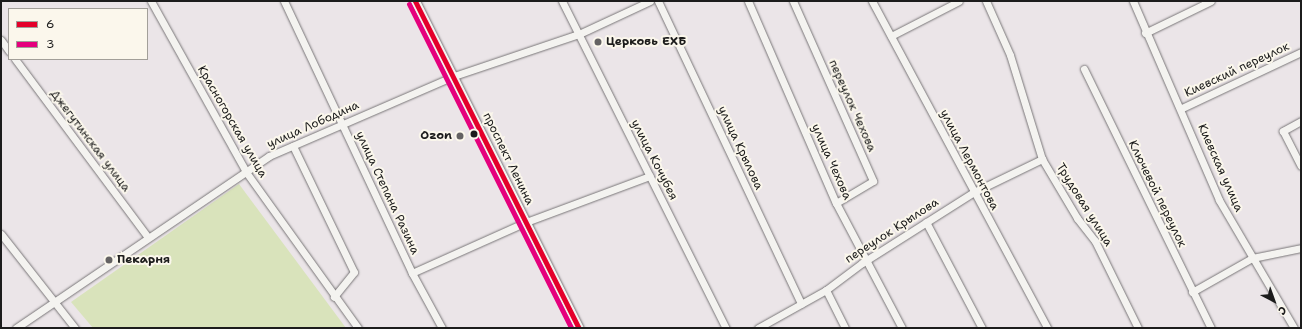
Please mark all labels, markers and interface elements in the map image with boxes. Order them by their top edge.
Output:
legend [8,8,148,60]
text: 6 [46,16,54,32]
place label: Церковь ЕХБ [606,35,686,49]
text: 3 [46,36,54,52]
marker: Церковь ЕХБ [593,37,603,47]
street label: Киевский переулок [1182,39,1292,101]
street label: переулок Чехова [825,58,879,154]
street label: Красногорская улица [194,63,270,181]
street label: Джегутинская улица [47,87,133,195]
street label: улица Лободина [265,98,361,152]
street label: улица Крылова [714,104,766,192]
street label: улица Лермонтова [936,107,1002,213]
street label: проспект Ленина [479,111,537,207]
street label: улица Кочубея [627,117,681,203]
street label: улица Чехова [808,122,854,202]
street label: Киевская улица [1194,122,1246,214]
street label: улица Степана Разина [352,129,422,257]
place label: Ozon [420,129,452,143]
unlabelled marker [469,129,479,139]
marker: Ozon [455,131,465,141]
street label: Ключевой переулок [1125,138,1189,250]
street label: Трудовая улица [1053,161,1115,249]
street label: переулок Крылова [843,195,941,267]
place label: Пекарня [117,253,170,267]
marker: Пекарня [104,255,114,265]
north arrow [1254,281,1294,321]
text: С [1275,303,1290,318]

